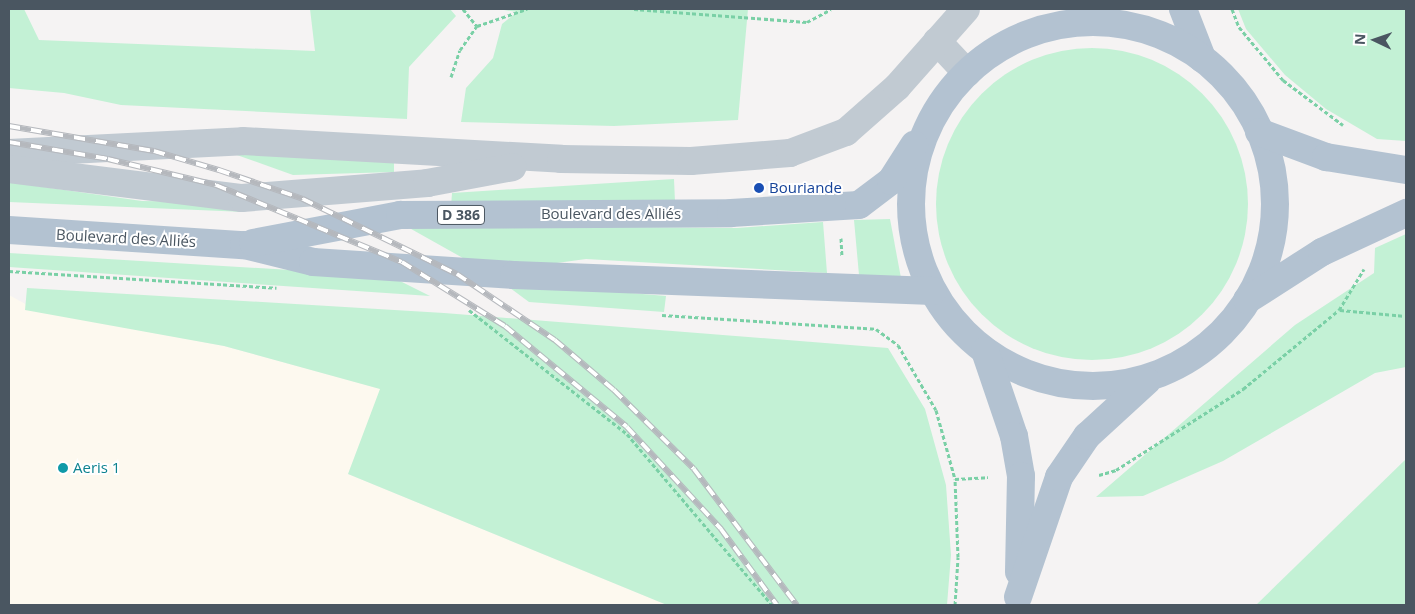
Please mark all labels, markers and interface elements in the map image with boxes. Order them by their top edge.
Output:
north arrow [1350,15,1400,65]
text: N [1350,33,1369,45]
place label: Bouriande [769,179,842,197]
marker: Bouriande [753,182,765,194]
road number: D 386 [436,204,486,226]
street label: Boulevard des Alliés [541,205,681,223]
street label: Boulevard des Alliés [56,225,196,251]
place label: Aeris 1 [73,459,120,477]
marker: Aeris 1 [57,462,69,474]

